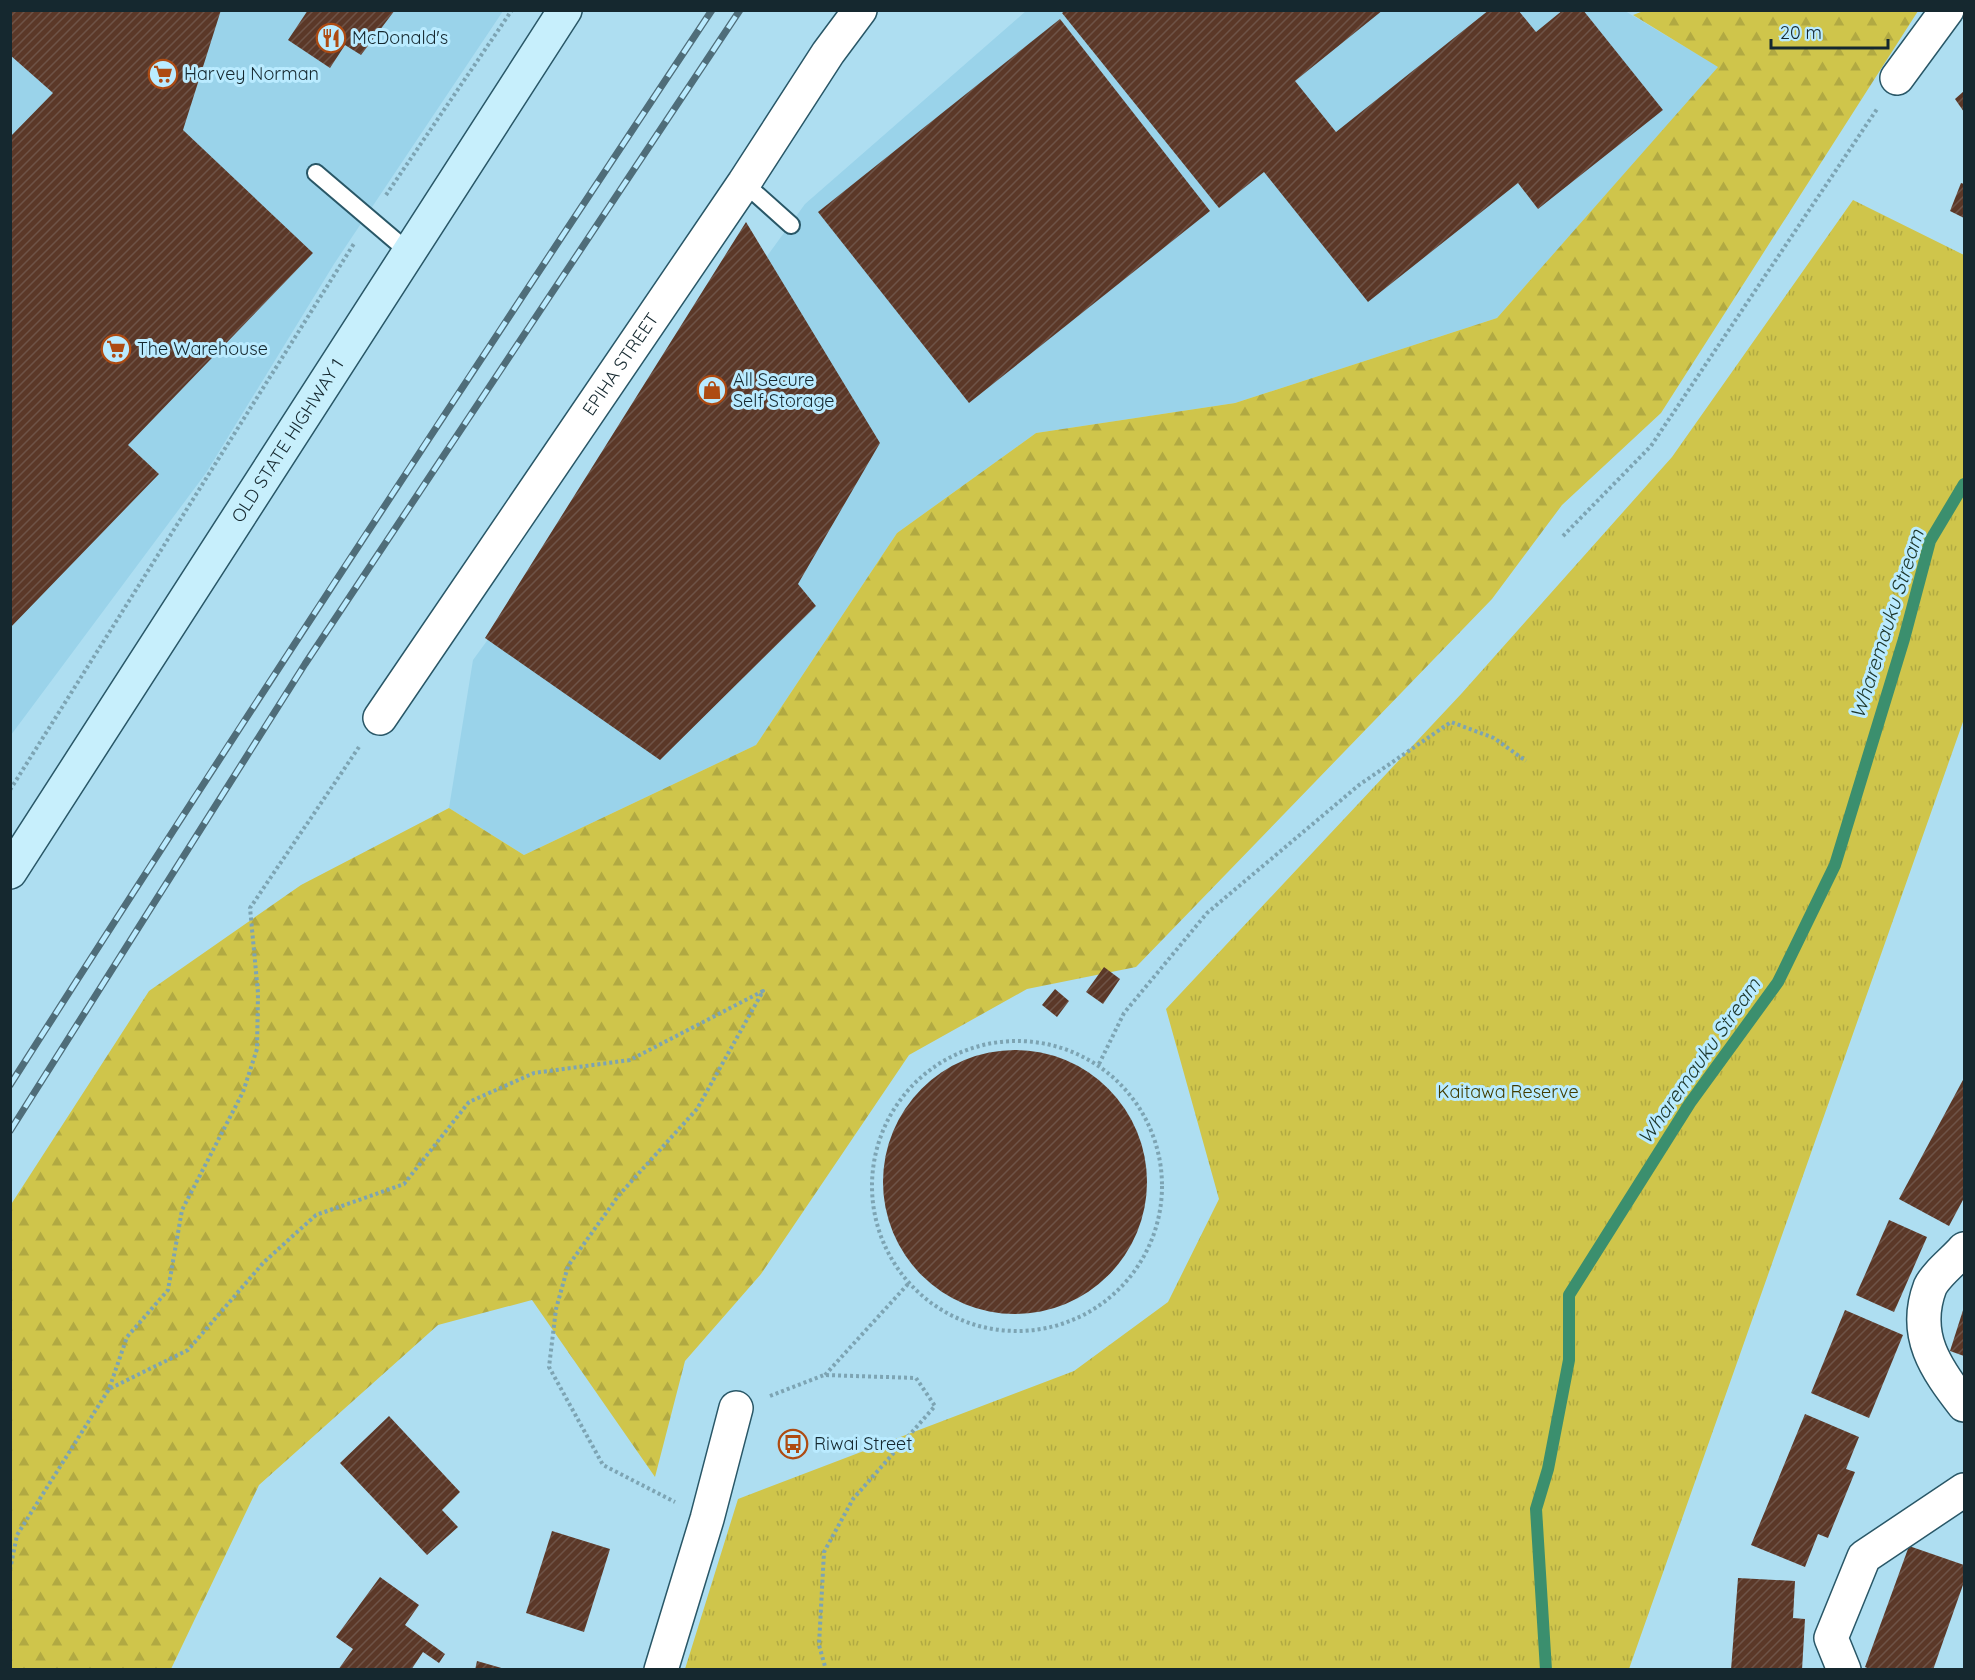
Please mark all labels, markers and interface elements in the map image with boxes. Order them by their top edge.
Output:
scale bar [1771,12,1888,50]
text: 20 m [1780,21,1822,44]
restaurant icon: McDonald's [315,22,347,54]
place label: McDonald's [352,26,448,49]
supermarket icon: Harvey Norman [147,58,179,90]
place label: Harvey Norman [184,62,319,85]
street label: EPIHA STREET [577,308,664,420]
supermarket icon: The Warehouse [100,333,132,365]
place label: The Warehouse [137,337,268,360]
street label: OLD STATE HIGHWAY 1 [226,354,349,527]
place label: All Secure Self Storage [733,368,834,412]
shop icon: All Secure Self Storage [696,374,728,406]
water label: Wharemauku Stream [1844,525,1929,722]
water label: Wharemauku Stream [1632,972,1766,1149]
park label: Kaitawa Reserve [1437,1080,1579,1103]
bus stop icon: Riwai Street [777,1428,809,1460]
place label: Riwai Street [814,1432,912,1455]

